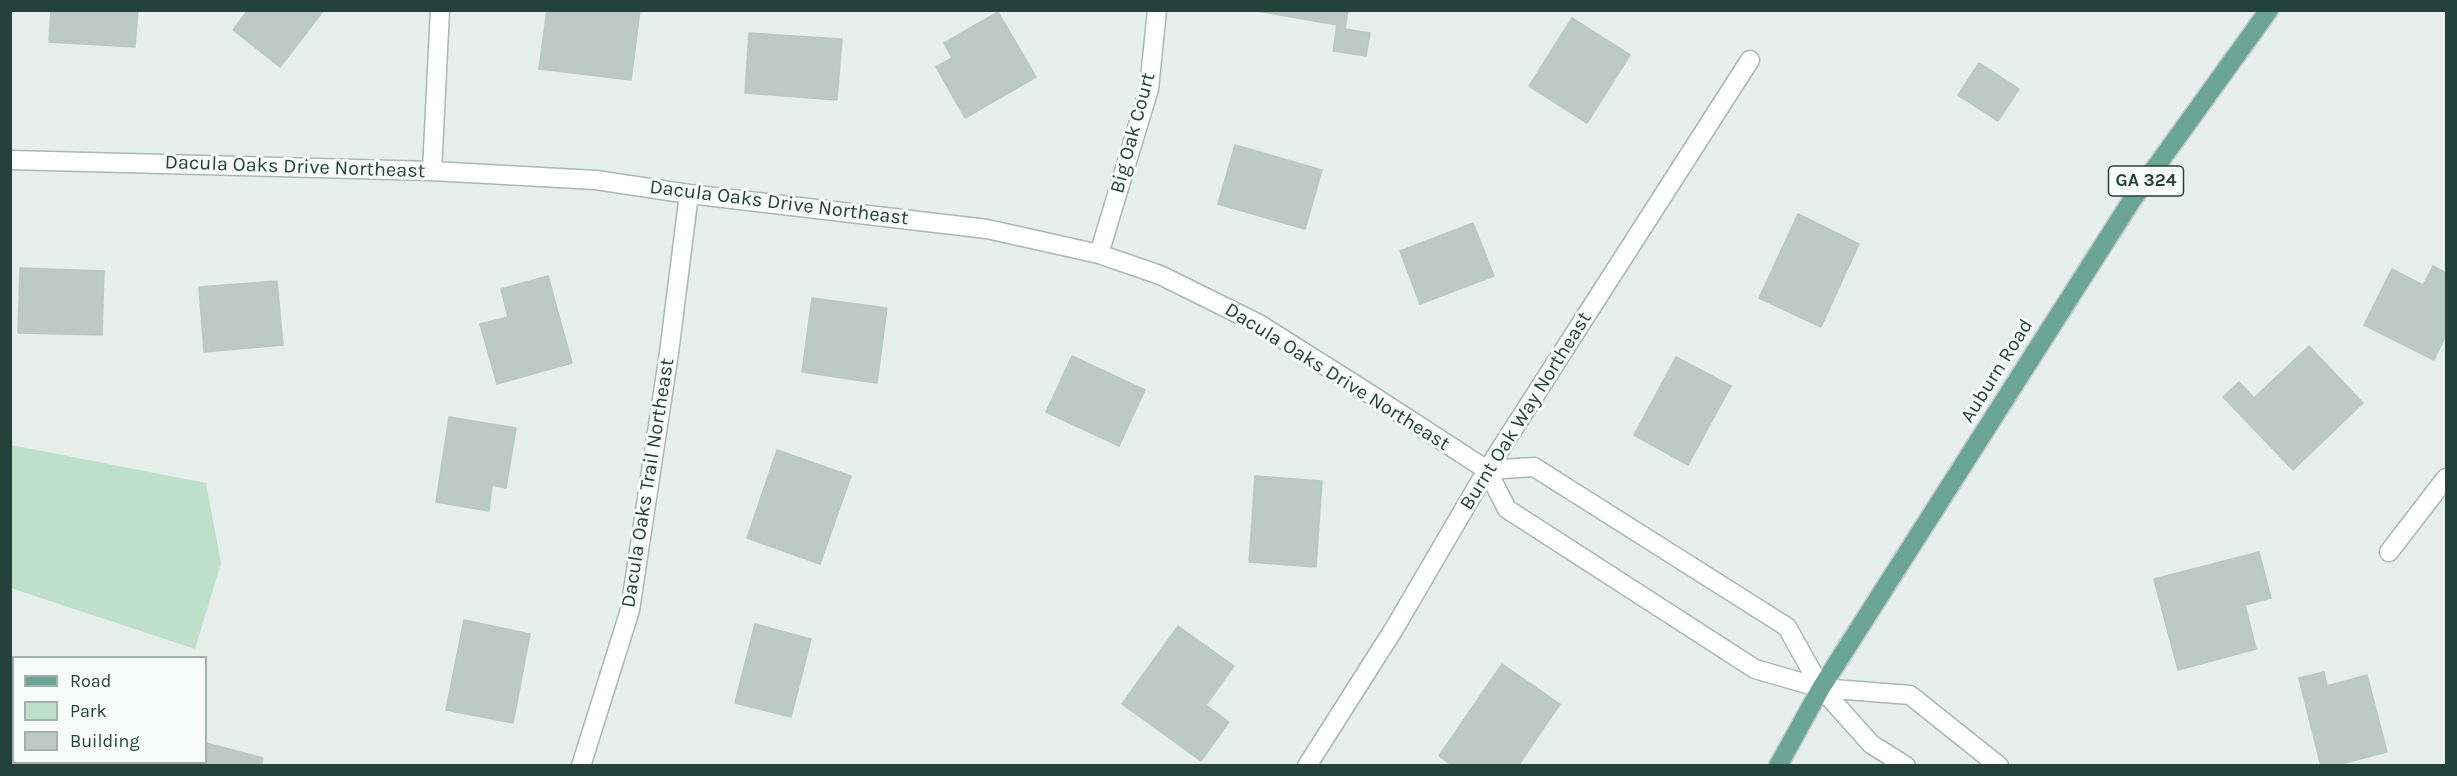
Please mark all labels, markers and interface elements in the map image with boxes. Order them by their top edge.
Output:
street label: Big Oak Court [1105,70,1161,196]
street label: Dacula Oaks Drive Northeast [164,150,426,184]
road number: GA 324 [2108,166,2184,196]
street label: Dacula Oaks Drive Northeast [648,175,910,231]
street label: Dacula Oaks Drive Northeast [1220,298,1454,456]
street label: Burnt Oak Way Northeast [1455,307,1597,515]
street label: Auburn Road [1956,315,2038,427]
street label: Dacula Oaks Trail Northeast [616,357,680,609]
legend [12,656,207,764]
text: Road [70,670,111,692]
text: Park [70,700,107,722]
text: Building [70,730,140,752]

